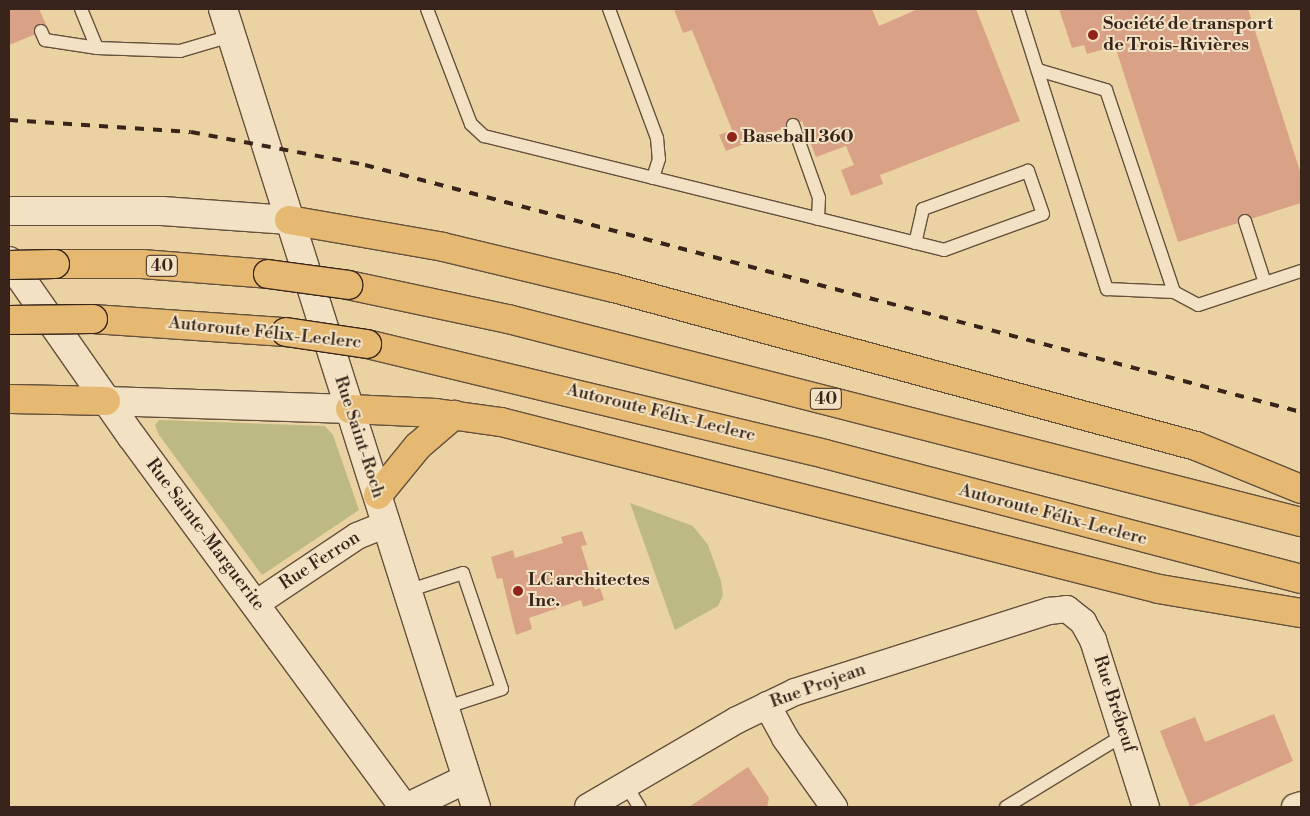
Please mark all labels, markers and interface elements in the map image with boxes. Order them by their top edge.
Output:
place label: Société de transport de Trois-Rivières [1103,14,1273,56]
marker: Société de transport de Trois-Rivières [1087,29,1099,41]
place label: Baseball 360 [742,126,854,148]
marker: Baseball 360 [726,131,738,143]
road number: 40 [146,252,178,280]
street label: Autoroute Félix-Leclerc [167,312,363,354]
street label: Rue Saint-Roch [329,373,389,501]
street label: Autoroute Félix-Leclerc [564,379,758,447]
road number: 40 [810,386,842,412]
street label: Rue Sainte-Marguerite [141,455,269,615]
street label: Autoroute Félix-Leclerc [957,479,1149,551]
street label: Rue Ferron [276,527,364,595]
place label: LC architectes Inc. [528,570,650,612]
marker: LC architectes Inc. [512,585,524,597]
street label: Rue Brébeuf [1088,653,1140,755]
street label: Rue Projean [767,659,869,713]

